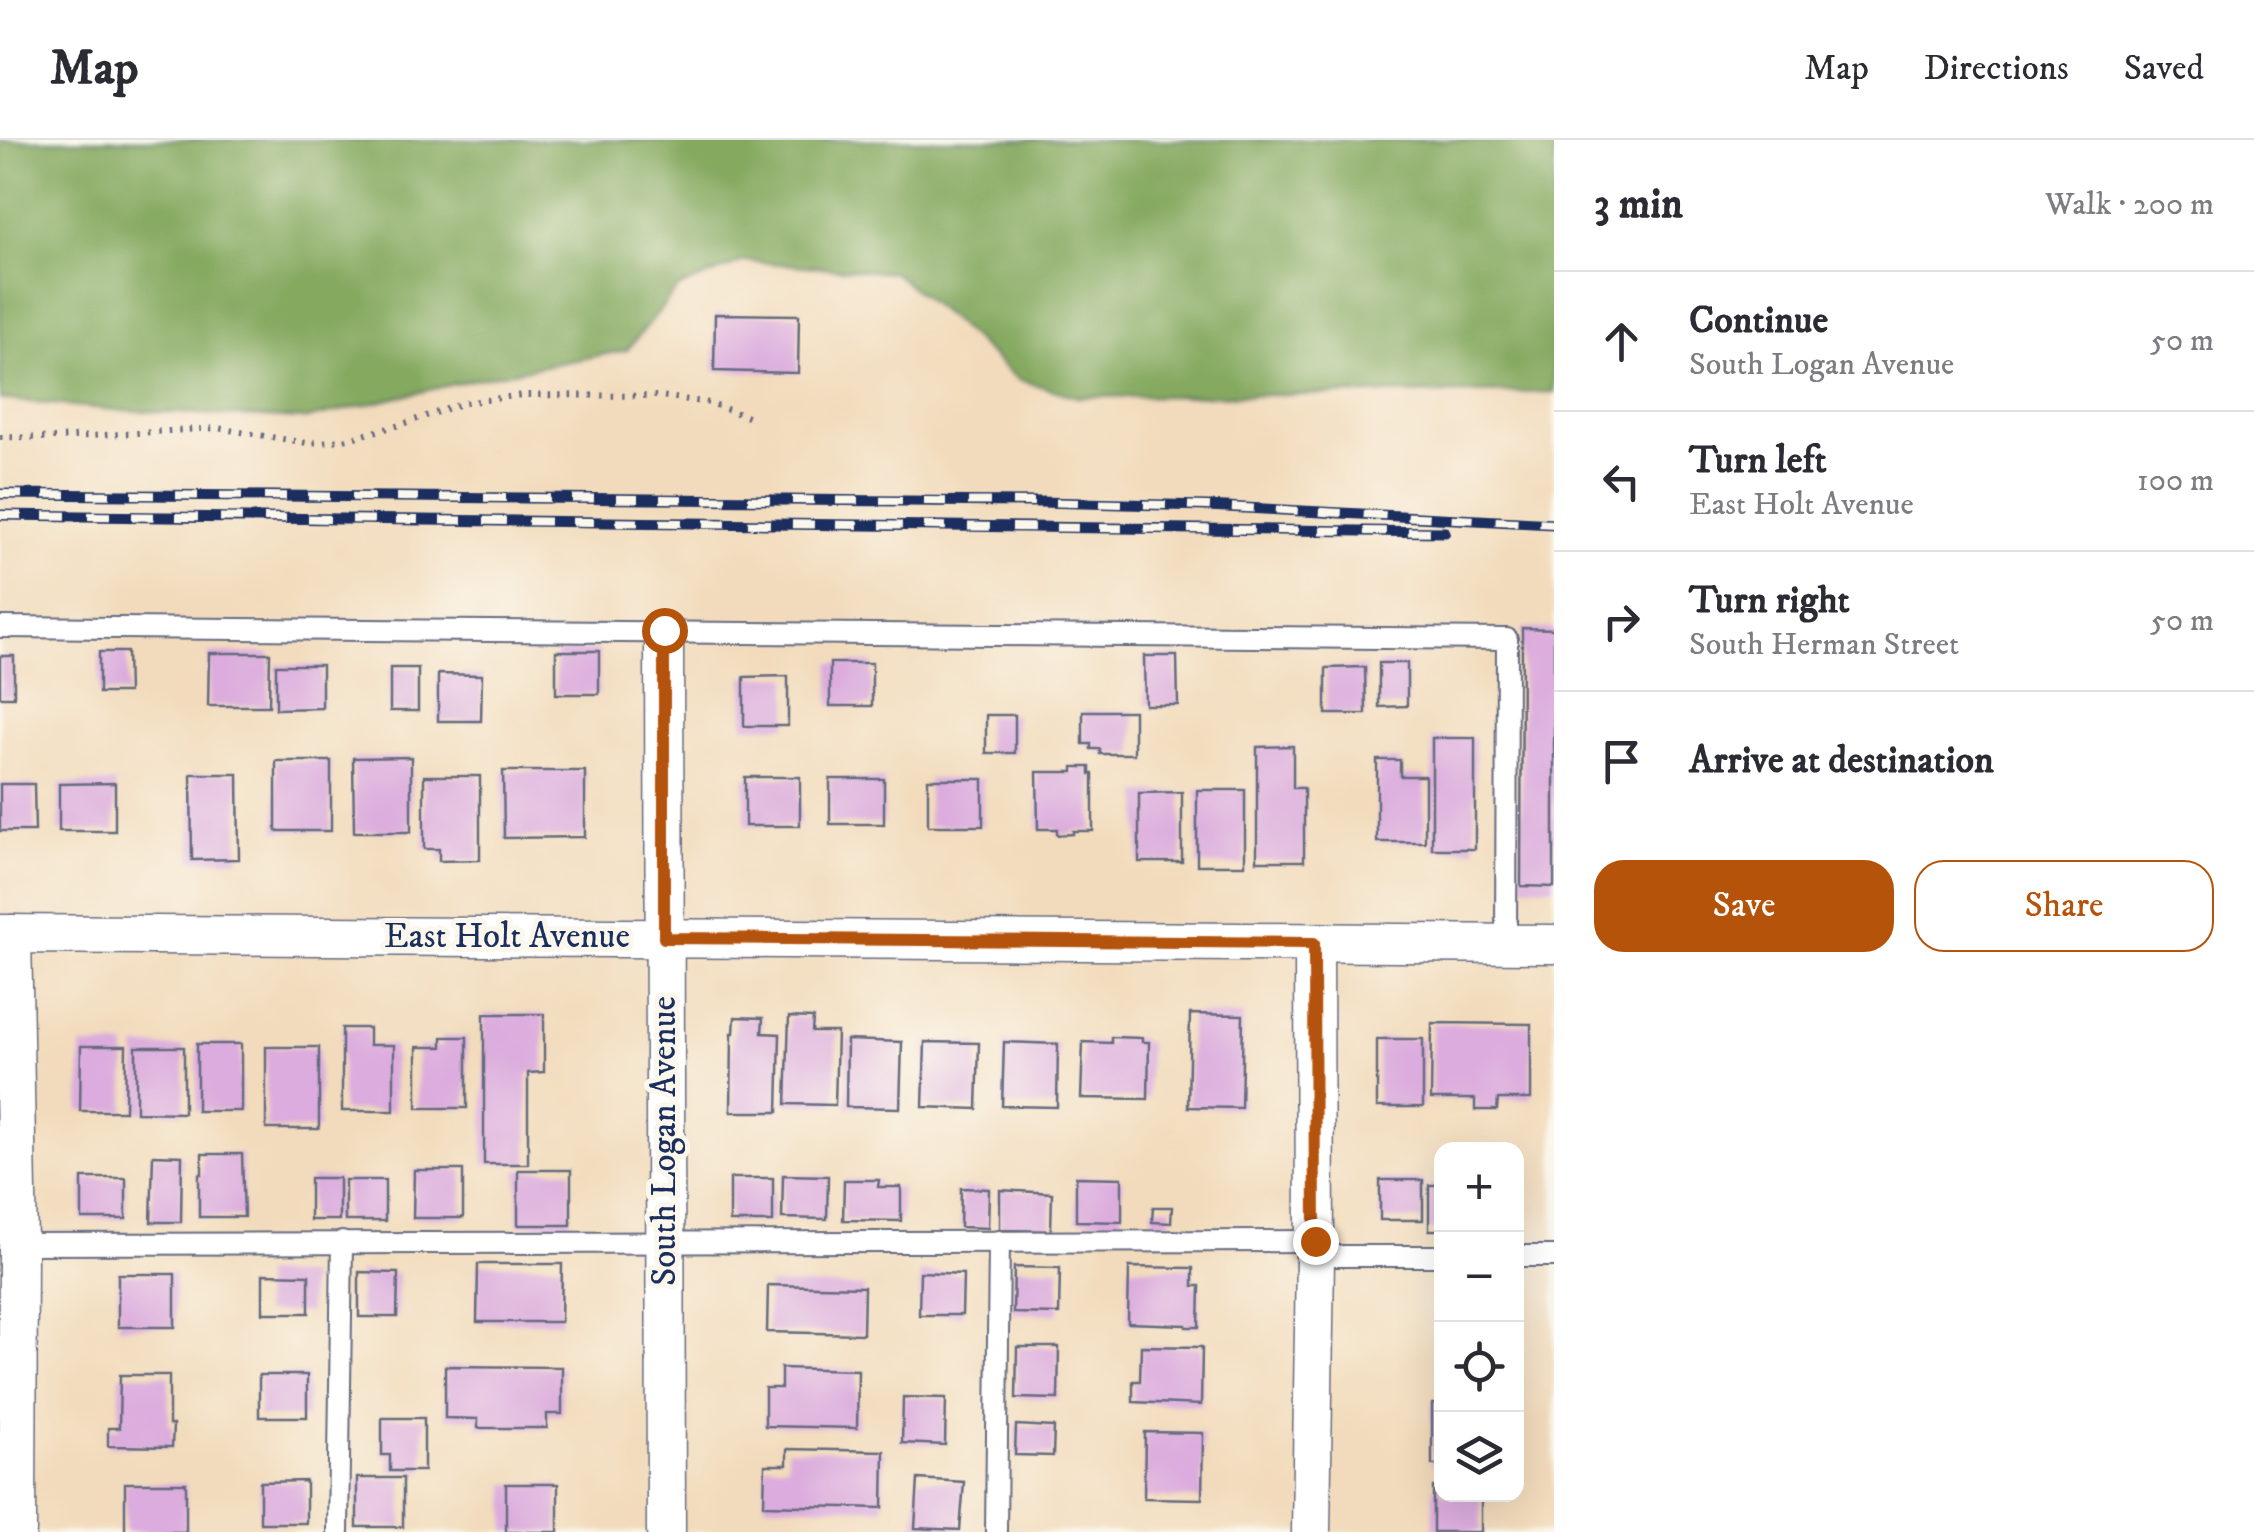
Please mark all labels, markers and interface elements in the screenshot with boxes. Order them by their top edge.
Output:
text: Map [50,39,138,99]
text: Map [1804,47,1869,91]
text: Directions [1924,47,2069,91]
text: Saved [2124,47,2204,91]
text: 3 min [1594,179,1683,231]
text: Walk · 200 m [2045,185,2214,225]
text: Continue [1689,297,1828,345]
icon: ahead [1594,314,1649,369]
text: 50 m [2150,321,2214,361]
text: South Logan Avenue [1689,345,1954,385]
text: Turn left [1689,437,1827,485]
icon: left [1594,454,1649,509]
text: 100 m [2137,461,2214,501]
text: East Holt Avenue [1689,485,1914,525]
text: Turn right [1689,577,1850,625]
icon: right [1594,594,1649,649]
text: 50 m [2150,601,2214,641]
route start [642,608,688,654]
text: South Herman Street [1689,625,1959,665]
icon: arrive [1594,734,1649,789]
text: Arrive at destination [1689,737,1994,785]
button: Save [1594,860,1894,952]
button: Share [1914,860,2214,952]
street label: East Holt Avenue [384,915,630,959]
street label: South Logan Avenue [643,996,687,1286]
map controls [1434,1142,1524,1502]
button: + [1434,1142,1524,1232]
route end [1293,1219,1339,1265]
button: − [1434,1232,1524,1322]
button: locate [1434,1322,1524,1412]
button: layers [1434,1412,1524,1502]

